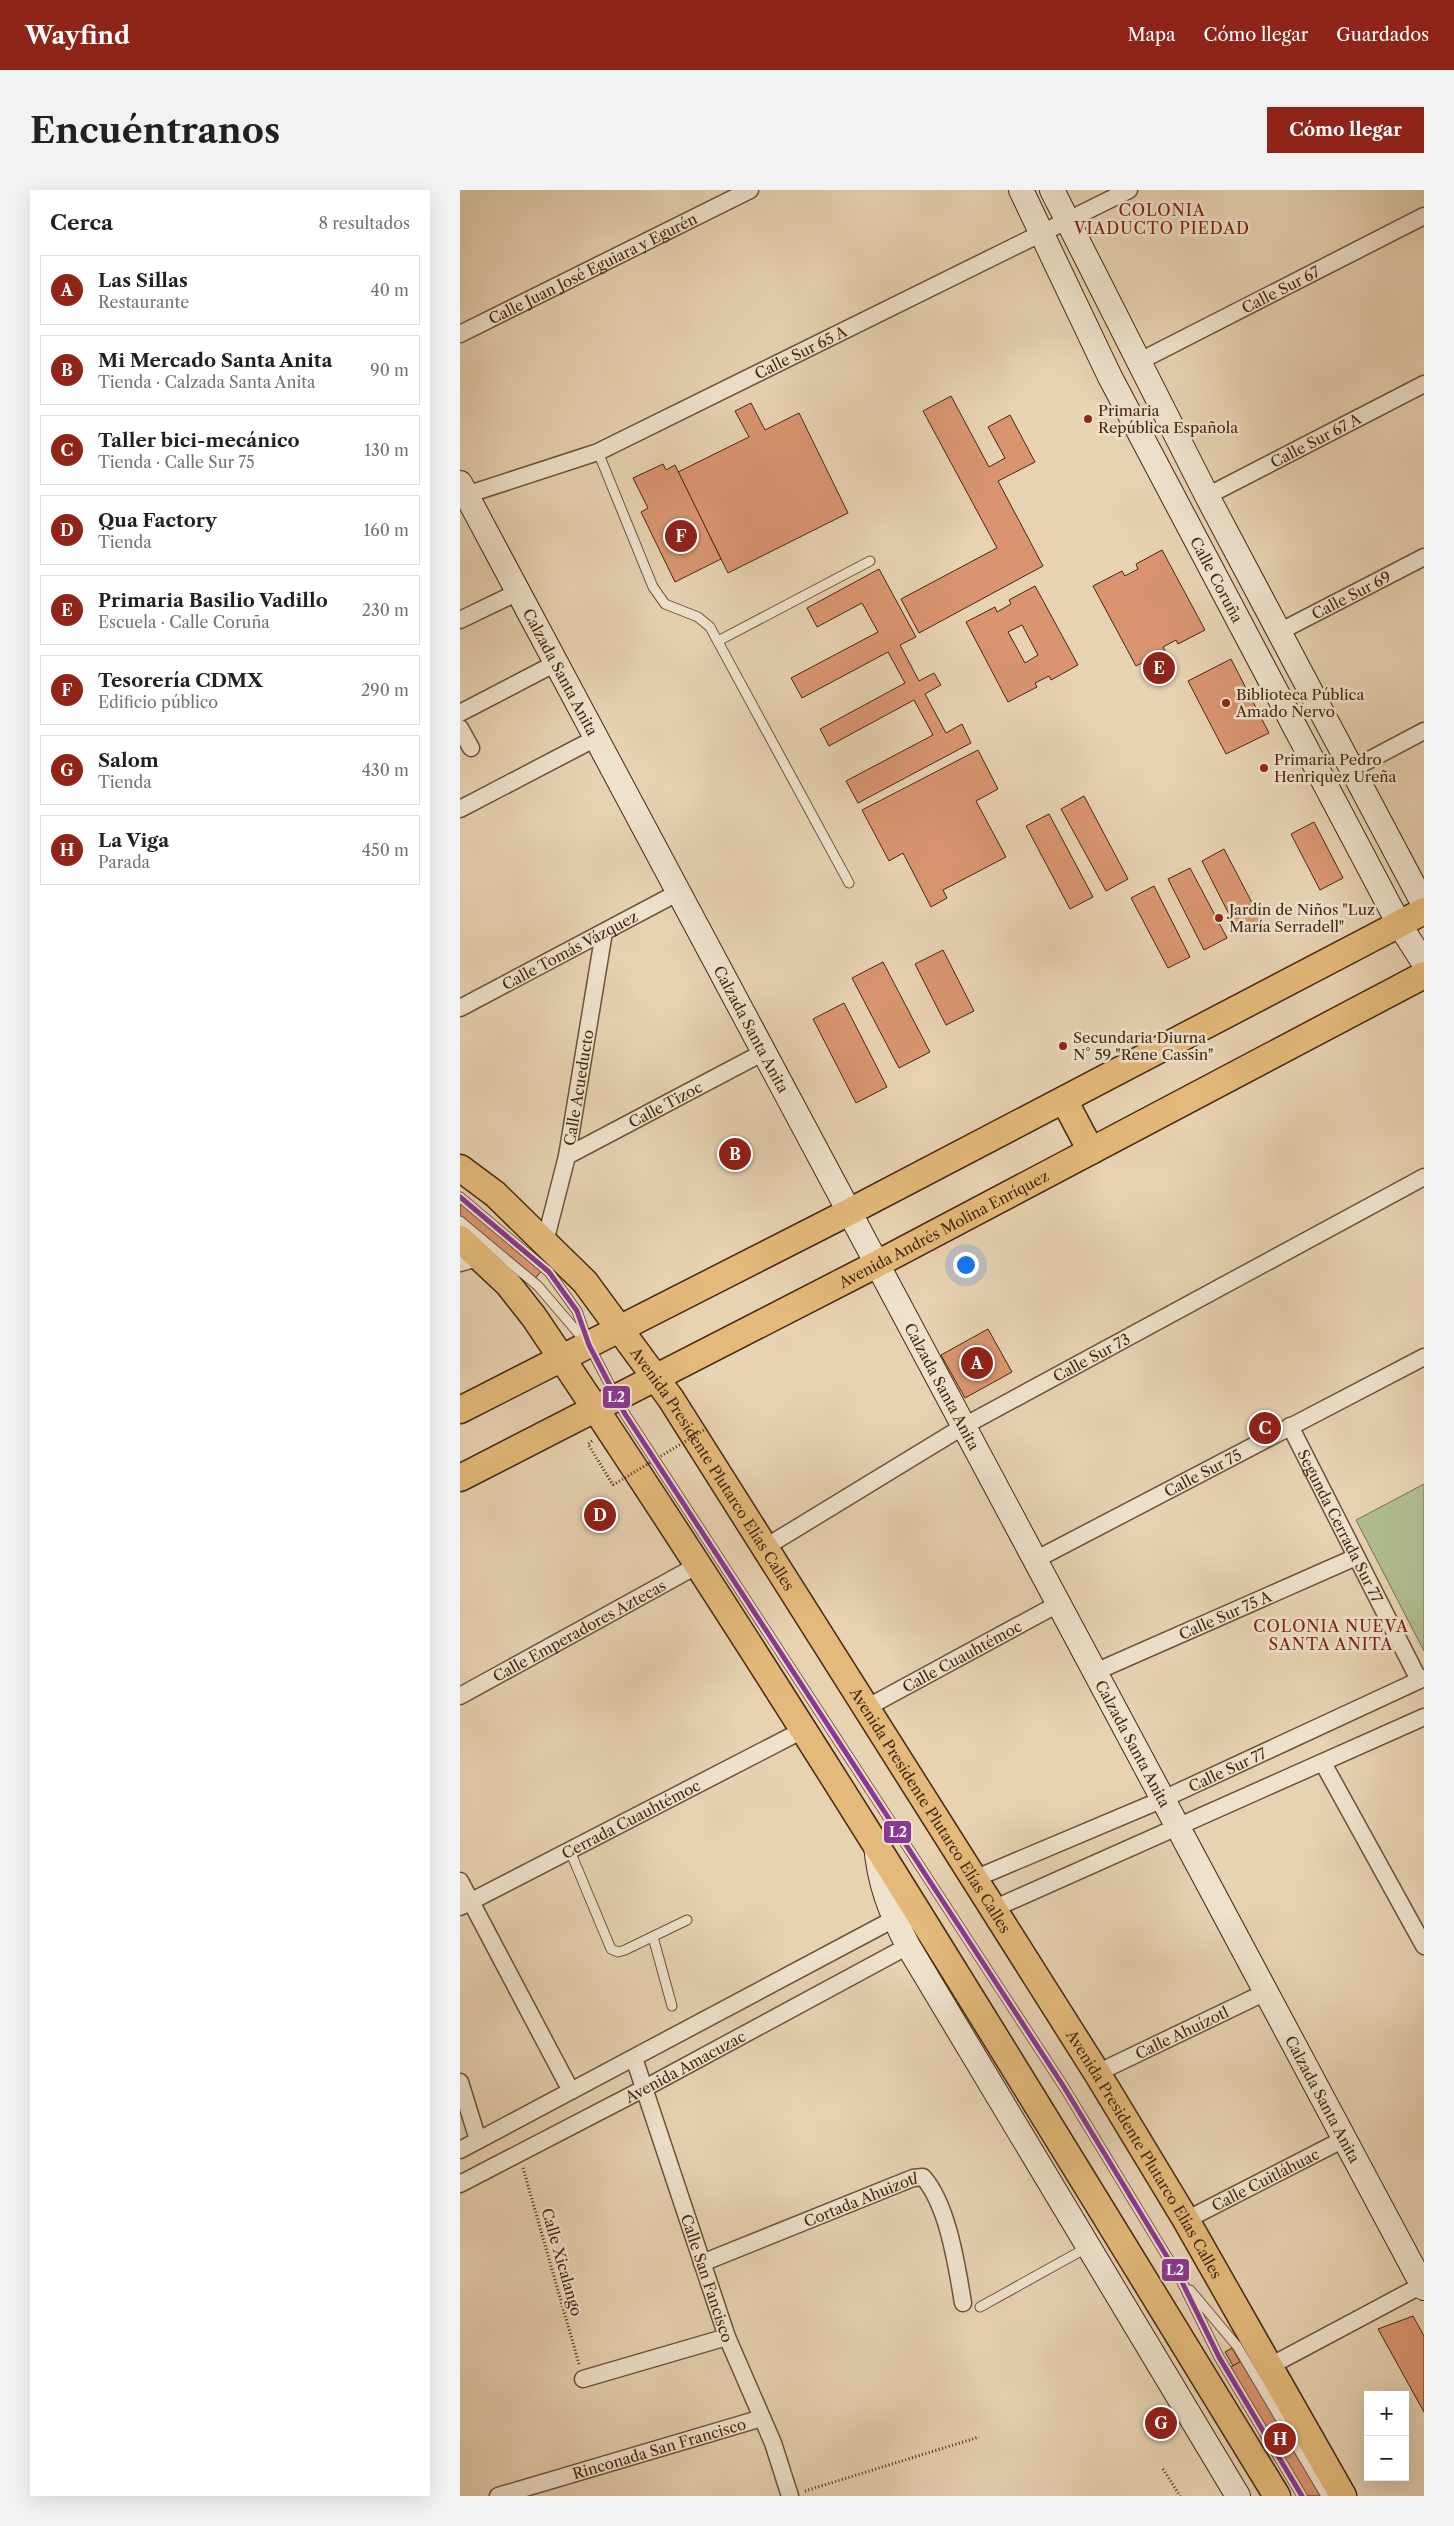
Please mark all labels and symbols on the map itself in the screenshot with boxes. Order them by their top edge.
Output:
district label: COLONIA VIADUCTO PIEDAD [1073,200,1250,238]
street label: Calle Juan José Eguiara y Egurén [485,208,701,328]
street label: Calle Sur 67 [1238,261,1323,317]
street label: Calle Sur 65 A [751,321,851,383]
place label: Primaria República Española [1098,401,1238,437]
street label: Calle Sur 67 A [1267,408,1365,471]
marker: Primaria República Española [1082,413,1094,425]
pin: F [665,517,697,555]
street label: Calle Coruña [1186,533,1247,626]
street label: Calle Sur 69 [1308,566,1394,623]
street label: Calzada Santa Anita [519,605,603,739]
pin: E [1143,649,1175,687]
place label: Biblioteca Pública Amado Nervo [1235,685,1364,721]
marker: Biblioteca Pública Amado Nervo [1220,697,1232,709]
place label: Primaria Pedro Henriquez Ureña [1274,750,1397,786]
marker: Primaria Pedro Henriquez Ureña [1258,762,1270,774]
place label: Jardín de Niños "Luz María Serradell" [1227,900,1375,936]
street label: Calle Tomás Vázquez [498,906,641,994]
marker: Jardín de Niños "Luz María Serradell" [1213,912,1225,924]
street label: Calzada Santa Anita [710,962,793,1096]
street label: Calle Acueducto [559,1028,597,1147]
place label: Secundaria Diurna N° 59 "Rene Cassin" [1073,1028,1214,1064]
marker: Secundaria Diurna N° 59 "Rene Cassin" [1057,1040,1069,1052]
street label: Calle Tizoc [625,1077,705,1131]
pin: B [719,1135,751,1173]
street label: Avenida Andrés Molina Enríquez [834,1166,1052,1292]
your location [953,1252,979,1278]
street label: Calzada Santa Anita [901,1319,983,1453]
street label: Calle Sur 73 [1049,1329,1133,1386]
street label: Avenida Presidente Plutarco Elías Calles [626,1343,799,1594]
pin: A [961,1344,993,1382]
line badge: L2 [602,1385,631,1409]
text: L2 [607,1388,625,1406]
pin: C [1249,1409,1281,1447]
street label: Calle Sur 75 [1161,1445,1244,1501]
street label: Segunda Cerrada Sur 77 [1294,1446,1388,1606]
pin: D [584,1496,616,1534]
street label: Calle Emperadores Aztecas [489,1575,669,1686]
street label: Calle Sur 75 A [1176,1586,1275,1643]
street label: Calle Cuauhtémoc [899,1616,1025,1696]
district label: COLONIA NUEVA SANTA ANITA [1253,1616,1409,1654]
street label: Calzada Santa Anita [1091,1677,1175,1810]
street label: Avenida Presidente Plutarco Elías Calles [846,1683,1015,1936]
street label: Calle Sur 77 [1185,1743,1270,1796]
street label: Cerrada Cuauhtémoc [558,1775,703,1863]
line badge: L2 [883,1820,912,1844]
text: L2 [889,1823,907,1841]
street label: Calle Ahuízotl [1132,2002,1232,2063]
street label: Avenida Presidente Plutarco Elías Calles [1062,2025,1227,2282]
street label: Avenida Amacuzac [621,2026,749,2107]
street label: Calzada Santa Anita [1281,2032,1365,2166]
street label: Calle Cuitláhuac [1208,2144,1322,2215]
street label: Cortada Ahuizotl [801,2168,919,2231]
street label: Calle Xicalango [538,2206,586,2318]
street label: Calle San Fancisco [677,2212,738,2345]
line badge: L2 [1161,2258,1190,2282]
text: L2 [1166,2261,1184,2279]
pin: G [1145,2404,1177,2442]
street label: Rinconada San Francisco [570,2414,748,2483]
pin: H [1264,2420,1296,2458]

